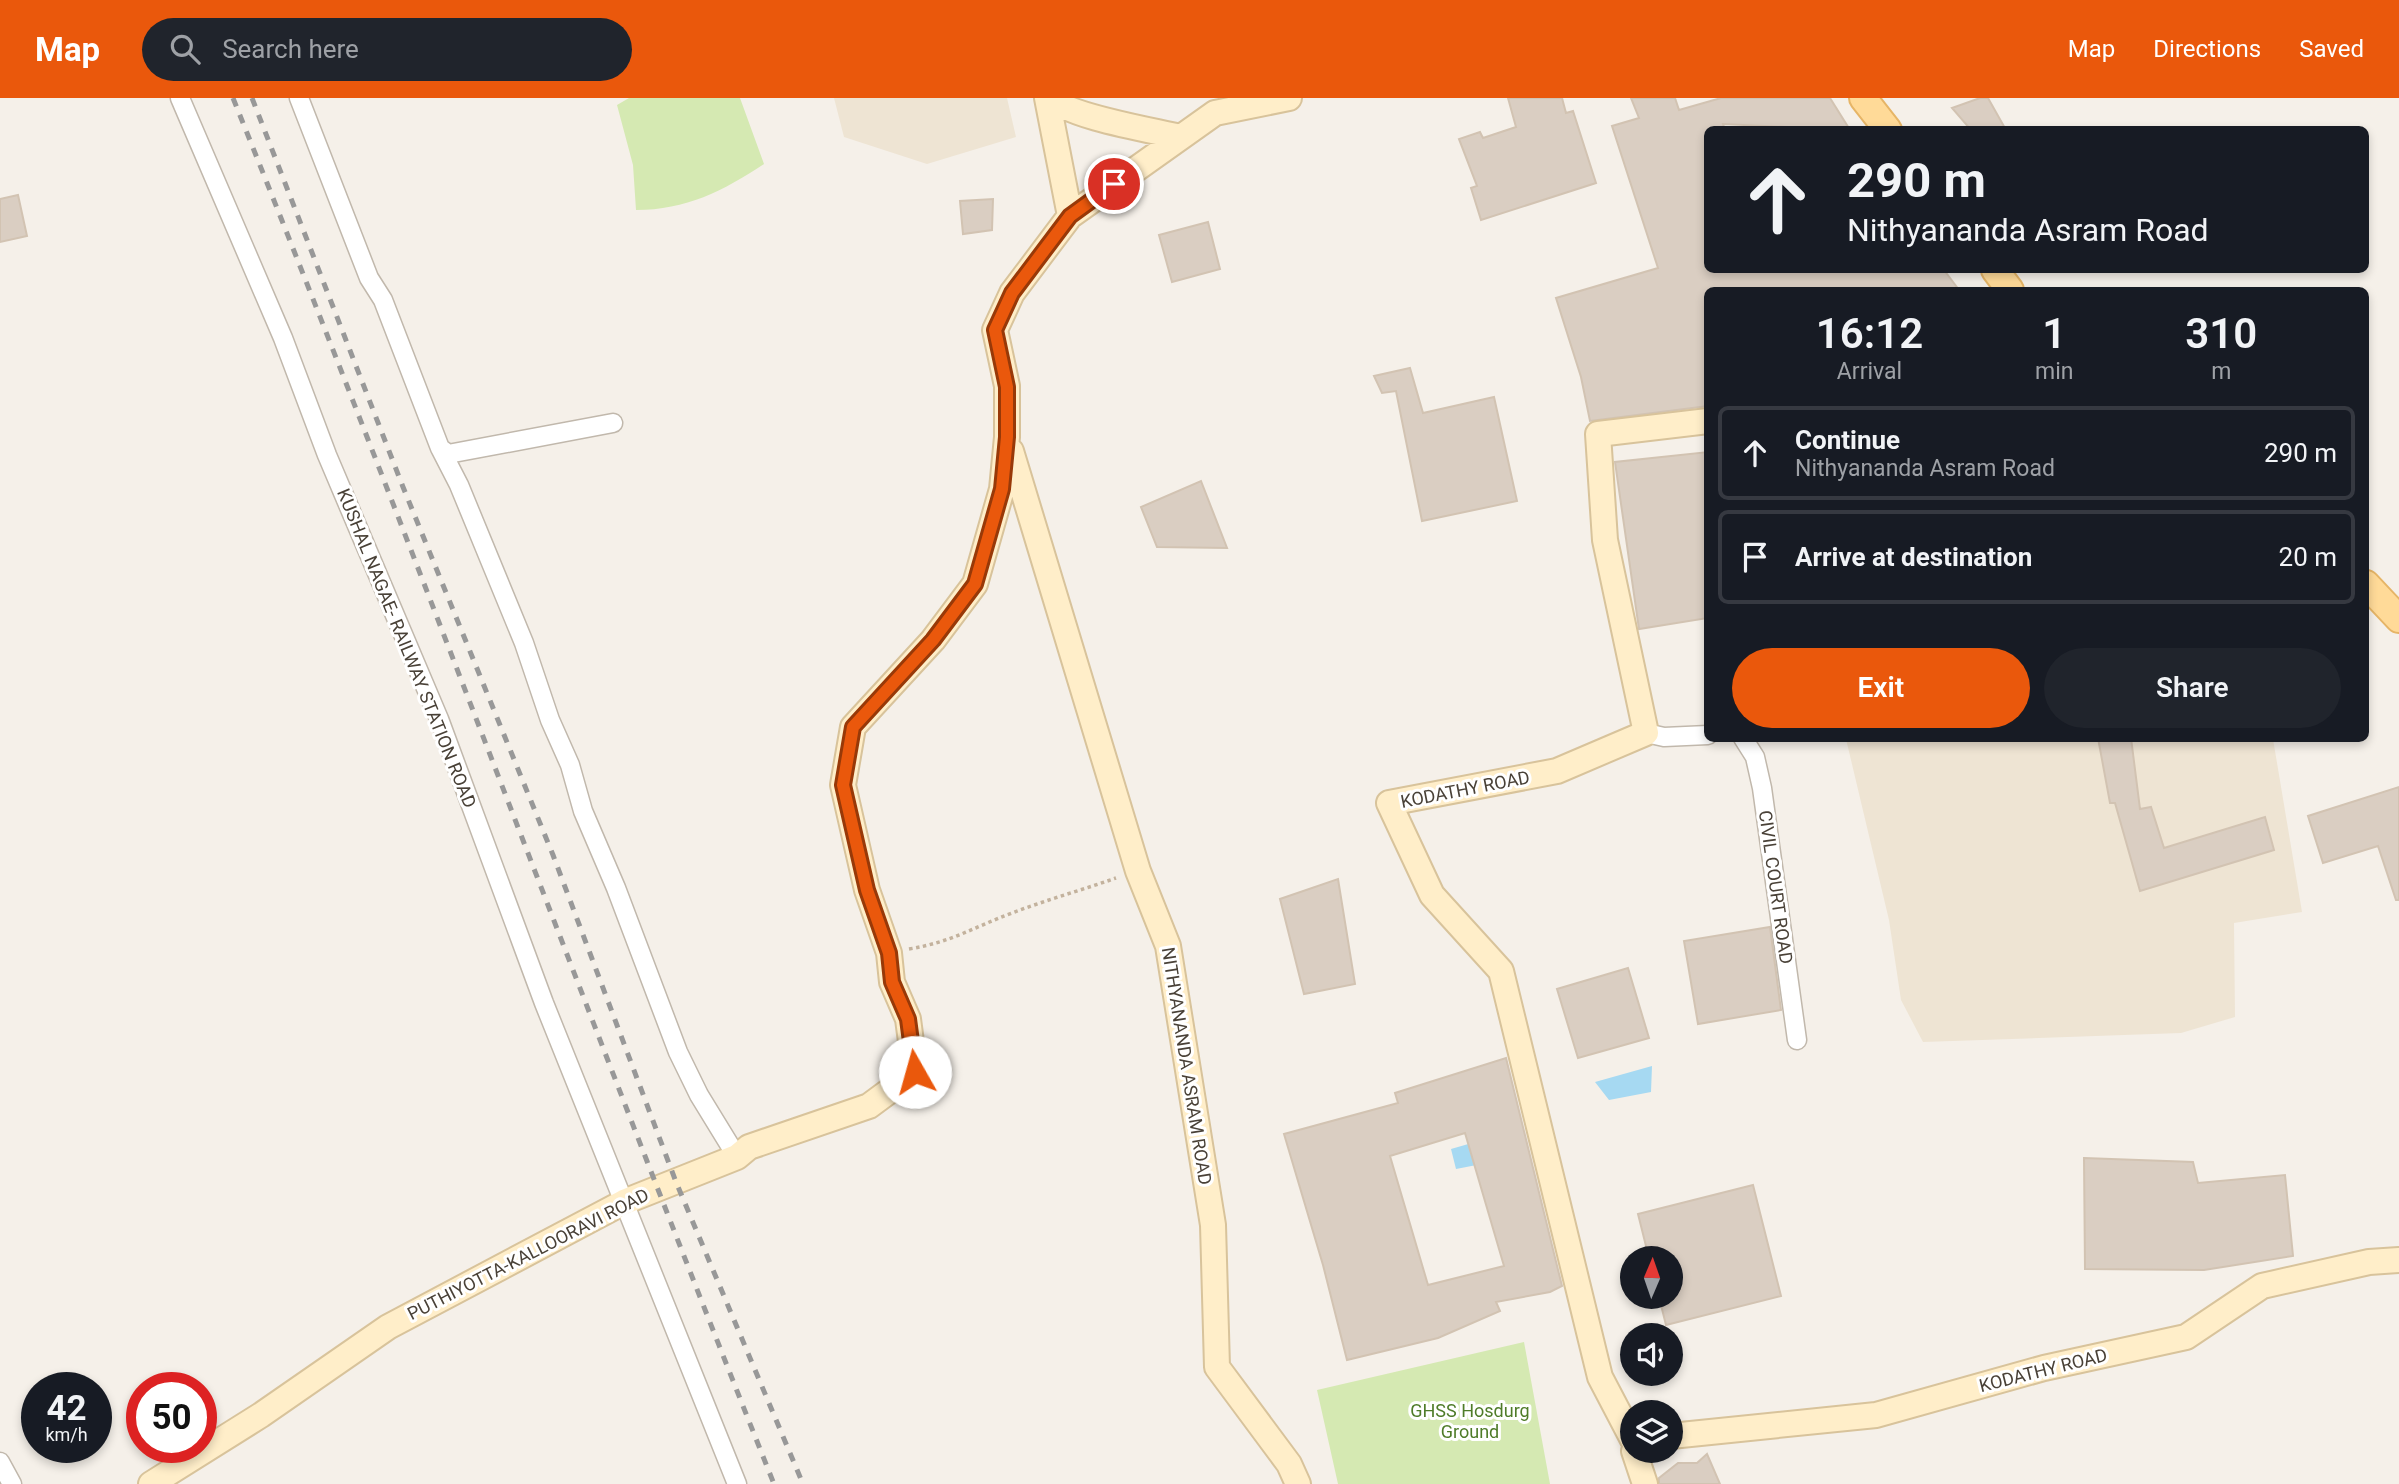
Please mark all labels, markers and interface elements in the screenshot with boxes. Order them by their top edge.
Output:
search box [142,18,632,81]
text: Map [35,30,100,69]
icon: search [166,30,204,68]
text: Search here [222,34,359,64]
text: Map [2068,35,2115,63]
text: Directions [2153,35,2261,63]
text: Saved [2299,35,2364,63]
text: 290 m [1847,152,1986,209]
pin [1084,154,1144,214]
icon: ahead [1732,154,1823,245]
icon: arrive [1095,165,1133,203]
text: Nithyananda Asram Road [1847,211,2209,249]
text: 16:12 [1816,309,1923,358]
text: 1 [2042,309,2066,358]
text: 310 [2185,309,2257,358]
text: Arrival [1837,358,1902,385]
text: min [2035,358,2073,385]
text: m [2211,358,2231,385]
text: Continue [1795,425,1900,455]
icon: ahead [1736,434,1774,472]
text: 290 m [2264,438,2337,468]
text: Nithyananda Asram Road [1795,455,2055,482]
street label: KUSHAL NAGAE- RAILWAY STATION ROAD [333,485,481,811]
icon: arrive [1736,538,1774,576]
text: Arrive at destination [1795,542,2032,572]
text: 20 m [2279,542,2337,572]
button: Exit [1732,648,2030,728]
button: Share [2044,648,2341,728]
street label: KODATHY ROAD [1399,766,1531,812]
street label: CIVIL COURT ROAD [1755,809,1797,965]
street label: NITHYANANDA ASRAM ROAD [1158,946,1216,1186]
position arrow [878,1035,952,1109]
street label: PUTHIYOTTA-KALLOORAVI ROAD [404,1184,652,1324]
north arrow [1620,1246,1684,1309]
map controls [1620,1246,1683,1463]
button: sound [1620,1323,1683,1386]
street label: KODATHY ROAD [1977,1344,2109,1396]
speed limit sign: 50 [126,1372,217,1463]
text: 42 [46,1388,87,1429]
park label: GHSS Hosdurg Ground [1410,1400,1530,1442]
button: layers [1620,1400,1683,1463]
text: km/h [45,1424,88,1445]

